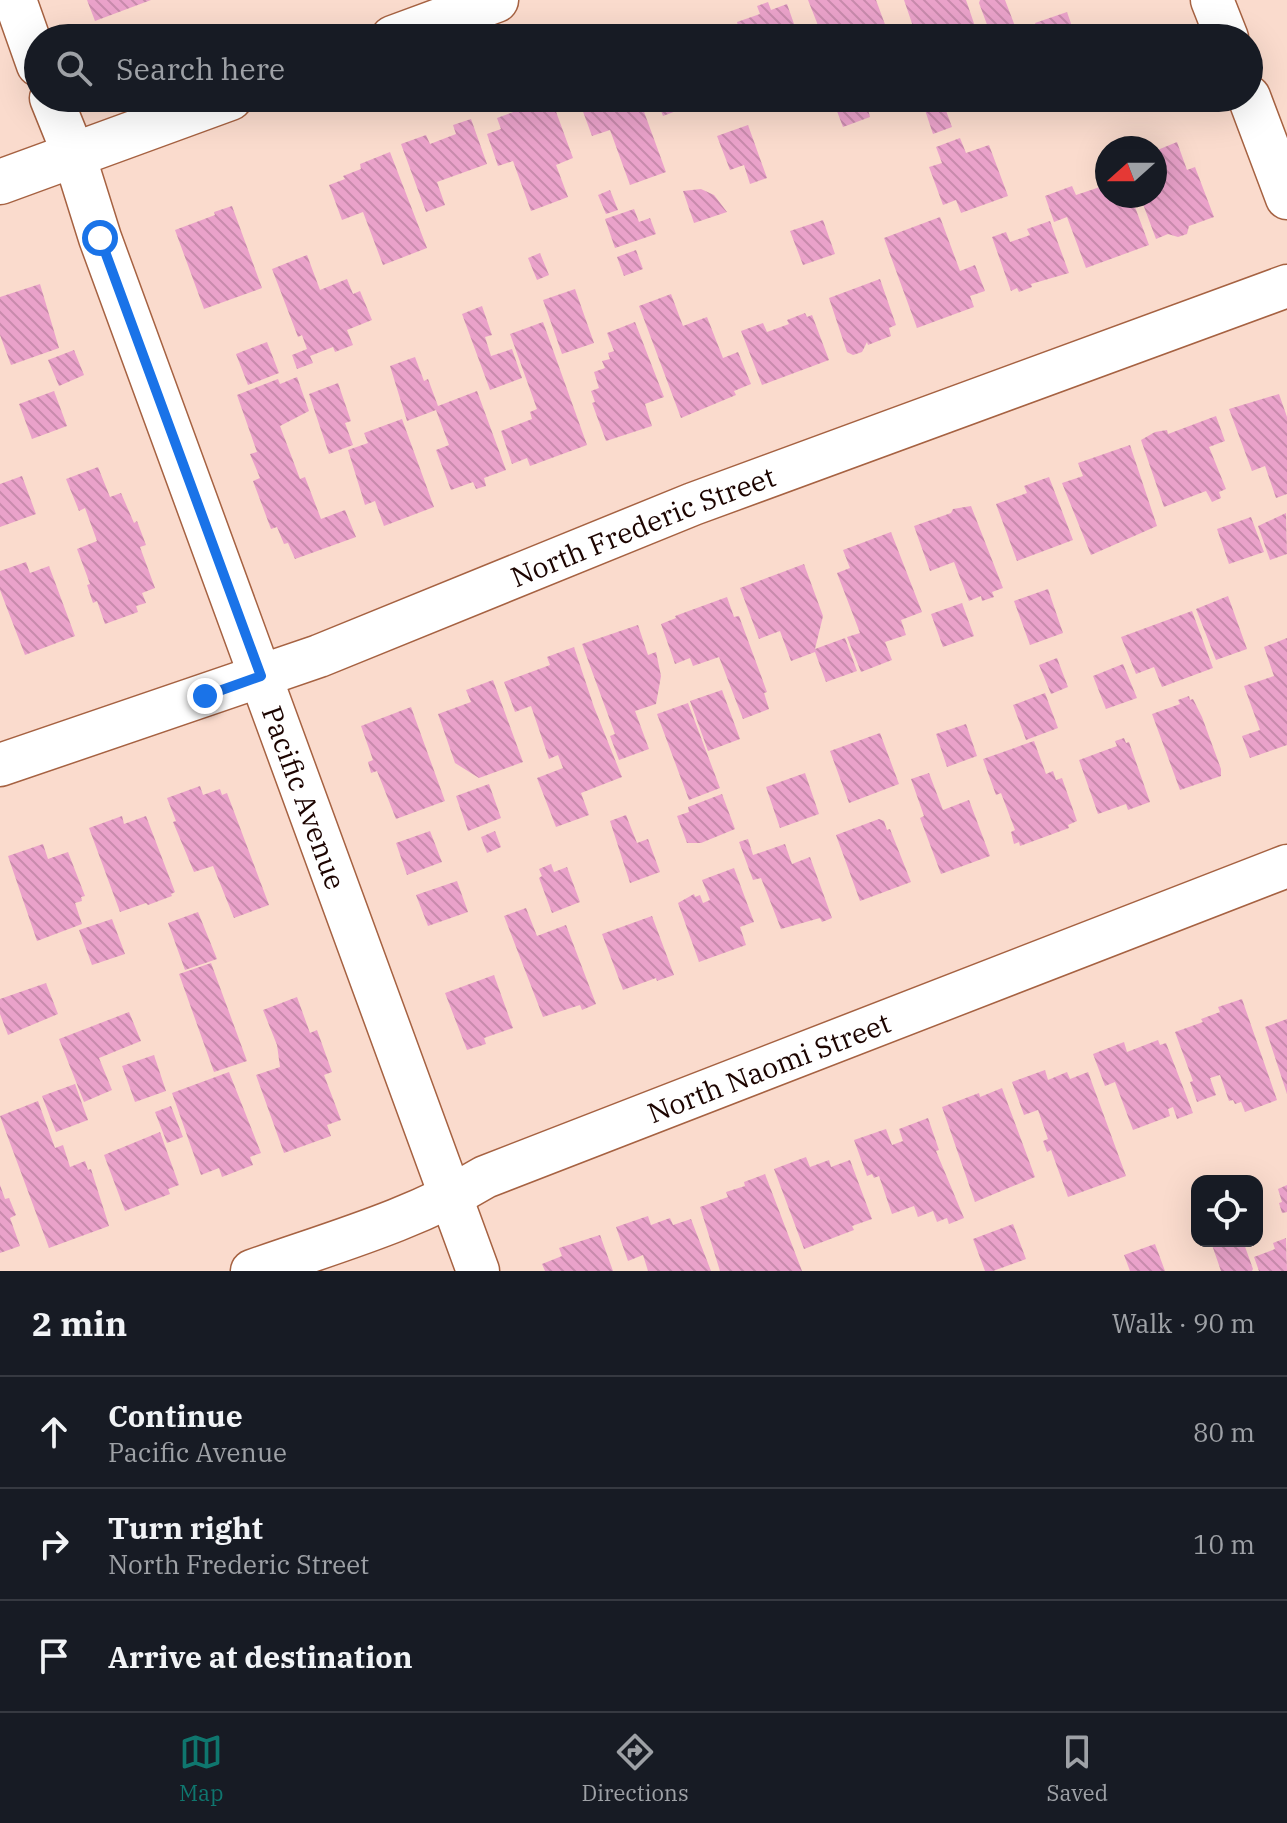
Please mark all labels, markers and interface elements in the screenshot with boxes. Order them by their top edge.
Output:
search box [24,24,1263,112]
icon: search [52,46,96,90]
text: Search here [116,49,285,88]
north arrow [1095,136,1167,208]
route start [82,220,118,256]
street label: North Frederic Street [505,457,780,595]
route end [187,678,223,714]
street label: Pacific Avenue [254,700,355,894]
street label: North Naomi Street [642,1003,895,1131]
map controls [1191,1175,1263,1247]
button: locate [1191,1175,1263,1247]
text: 2 min [32,1301,127,1345]
text: Walk · 90 m [1112,1306,1255,1340]
text: Continue [108,1396,243,1435]
icon: ahead [32,1410,76,1454]
text: 80 m [1193,1415,1255,1449]
text: Pacific Avenue [108,1435,287,1469]
text: Turn right [108,1508,263,1547]
icon: right [32,1522,76,1566]
text: 10 m [1193,1527,1255,1561]
text: North Frederic Street [108,1547,369,1581]
icon: arrive [32,1634,76,1678]
text: Arrive at destination [108,1637,413,1676]
tab: Map [179,1730,224,1807]
tab: Directions [581,1730,689,1807]
tab: Saved [1046,1730,1108,1807]

